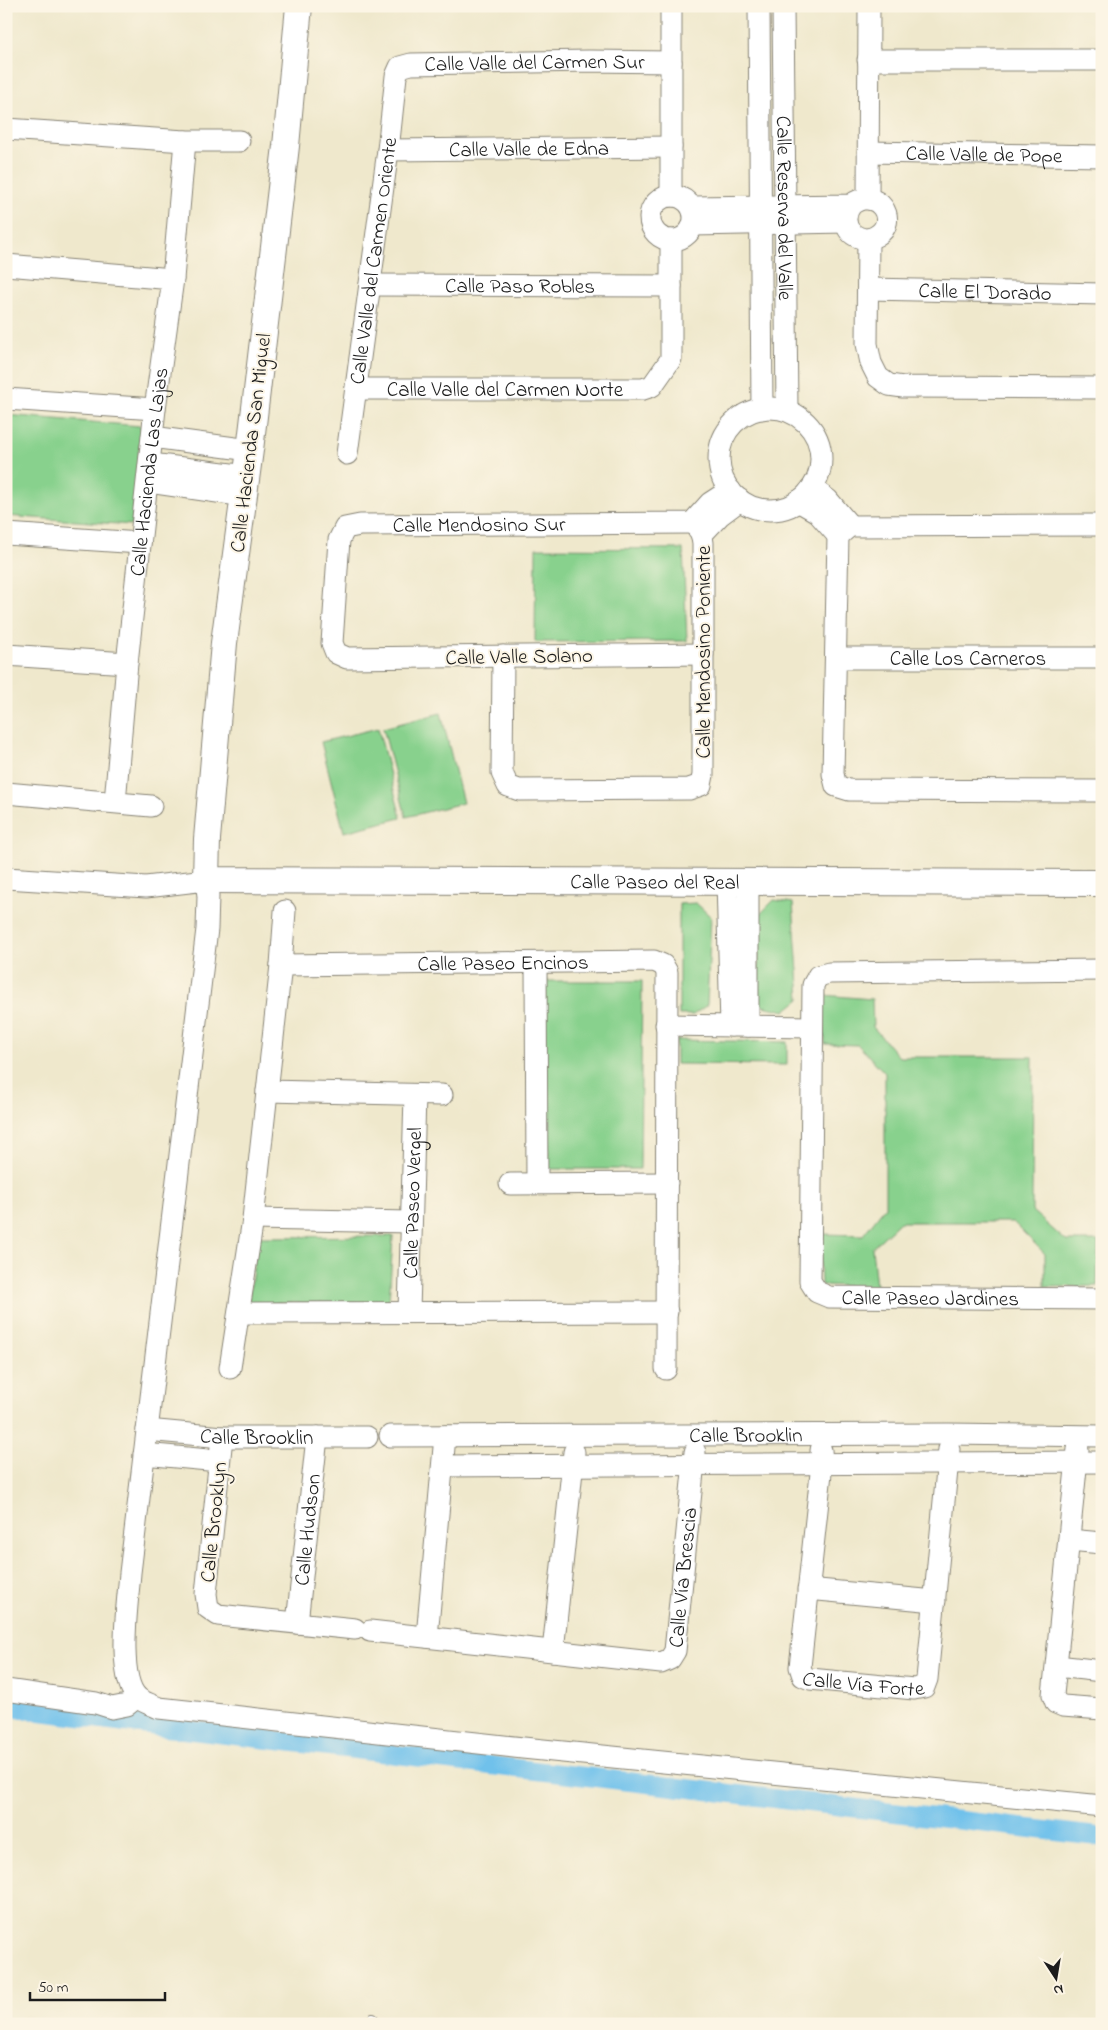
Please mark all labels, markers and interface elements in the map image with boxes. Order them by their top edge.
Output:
street label: Calle Valle del Carmen Sur [424,48,645,81]
street label: Calle Reserva del Valle [767,116,799,301]
street label: Calle Valle de Edna [449,135,609,166]
street label: Calle Valle del Carmen Oriente [344,136,406,386]
street label: Calle Valle de Pope [905,140,1063,172]
street label: Calle Paso Robles [445,272,595,303]
street label: Calle El Dorado [918,277,1052,310]
street label: Calle Hacienda San Miguel [224,332,282,555]
street label: Calle Hacienda Las Lajas [124,366,178,578]
street label: Calle Valle del Carmen Norte [387,376,624,406]
street label: Calle Mendosino Sur [393,511,566,542]
street label: Calle Mendosino Poniente [690,545,720,758]
street label: Calle Valle Solano [445,642,593,674]
street label: Calle Los Carneros [890,645,1046,675]
street label: Calle Paseo del Real [570,868,739,899]
street label: Calle Paseo Encinos [417,949,589,981]
street label: Calle Paseo Vergel [397,1127,433,1279]
street label: Calle Paseo Jardines [841,1284,1019,1315]
street label: Calle Brooklin [199,1422,313,1454]
street label: Calle Brooklin [689,1422,803,1452]
street label: Calle Brooklyn [194,1460,238,1584]
street label: Calle Hudson [288,1472,330,1587]
street label: Calle Vía Brescia [662,1506,706,1649]
street label: Calle Vía Forte [797,1664,928,1706]
north arrow [1030,1952,1080,2002]
scale bar [30,1970,165,2002]
text: 50 m [38,1977,69,1999]
text: N [1052,1978,1065,2001]

